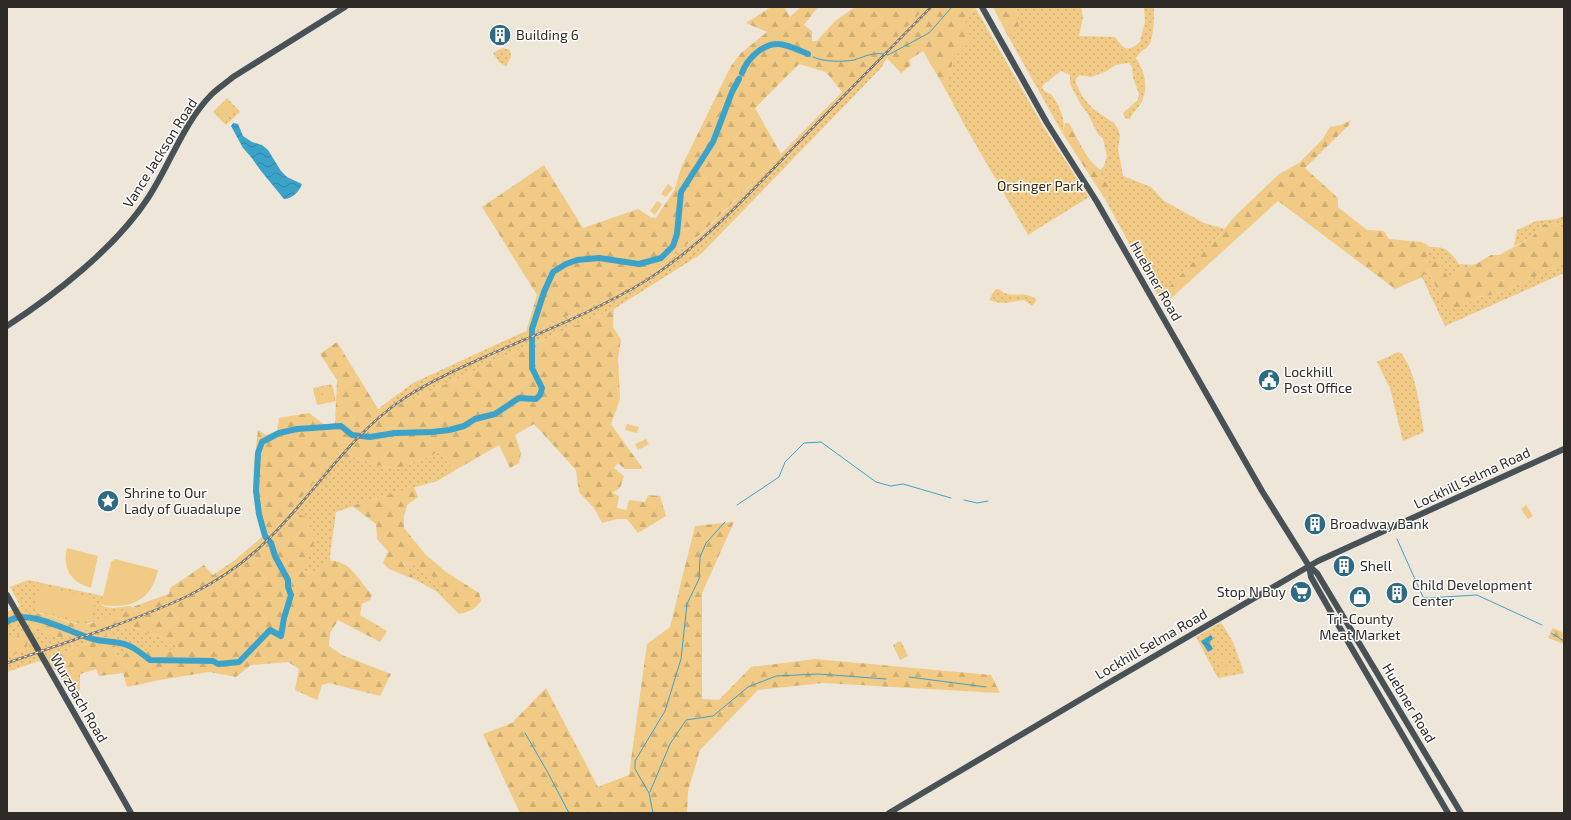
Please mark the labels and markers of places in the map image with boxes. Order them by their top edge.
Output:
building icon: Building 6 [487,22,513,48]
place label: Building 6 [516,26,579,43]
place label: Lockhill Post Office [1284,363,1352,396]
public building icon: Lockhill Post Office [1256,367,1282,393]
place label: Shrine to Our Lady of Guadalupe [124,484,241,517]
place icon: Shrine to Our Lady of Guadalupe [95,488,121,514]
building icon: Broadway Bank [1302,511,1328,537]
place label: Broadway Bank [1330,515,1429,532]
building icon: Shell [1331,553,1357,579]
place label: Shell [1360,557,1393,574]
place label: Child Development Center [1412,576,1532,609]
supermarket icon: Stop N Buy [1288,579,1314,605]
building icon: Child Development Center [1384,580,1410,606]
place label: Stop N Buy [1217,583,1287,600]
shop icon: Tri-County Meat Market [1347,584,1373,610]
place label: Tri-County Meat Market [1319,610,1401,643]

